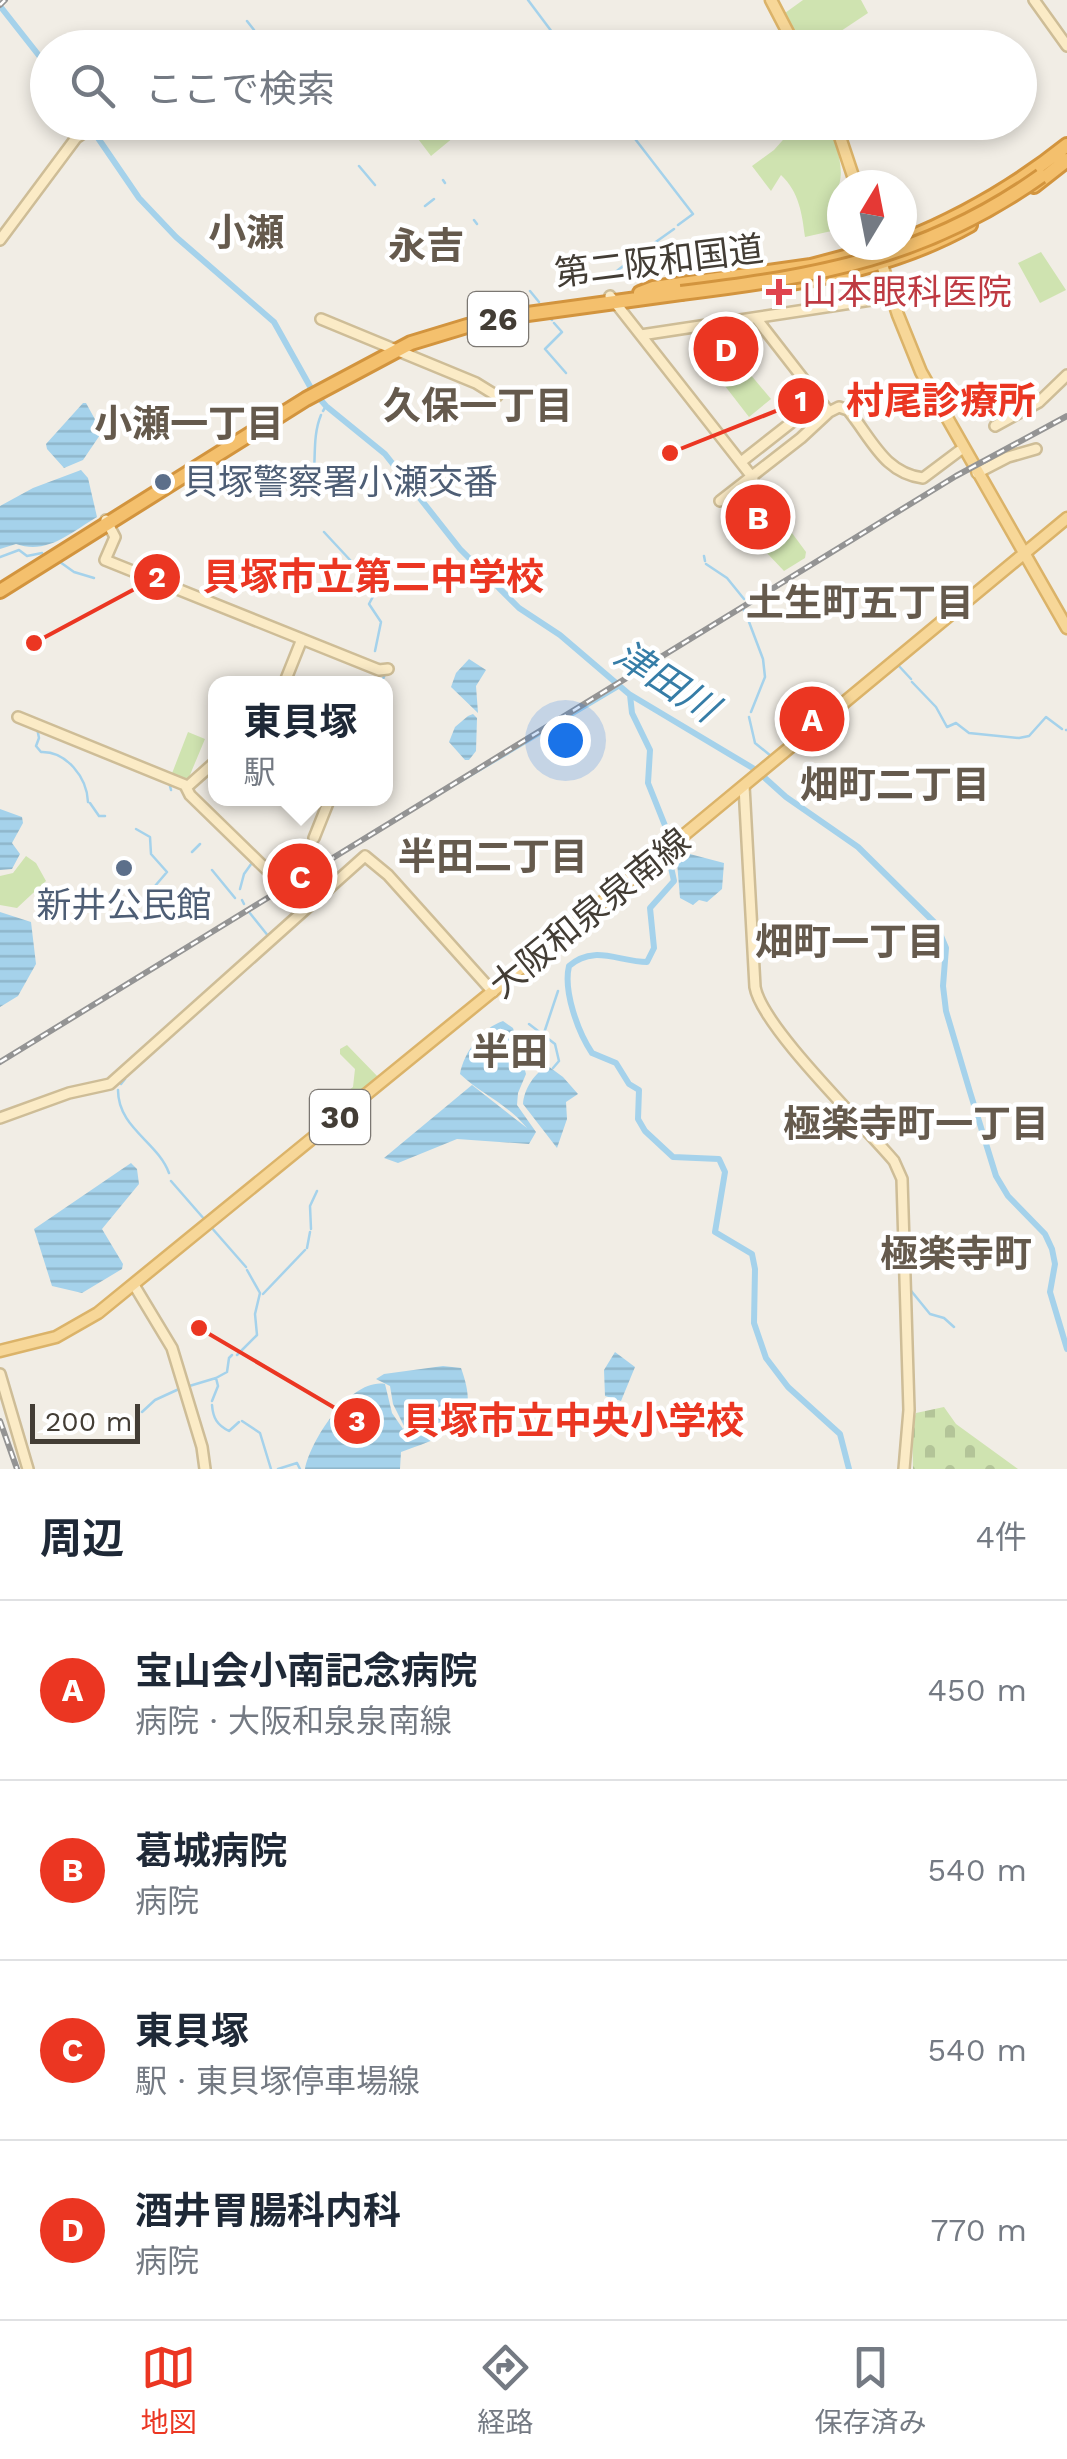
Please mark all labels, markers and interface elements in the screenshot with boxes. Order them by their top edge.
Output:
search box [30,30,1037,140]
icon: search [65,58,120,113]
text: ここで検索 [145,67,335,111]
north arrow [827,170,917,260]
district label: 小瀬 [208,211,284,255]
district label: 永吉 [388,224,464,268]
street label: 第二阪和国道 [552,227,766,295]
place label: 山本眼科医院 [802,271,1012,313]
marker: 山本眼科医院 [766,279,792,305]
road number: 26 [468,292,528,346]
pin: D [694,312,758,386]
callout: 村尾診療所 [776,367,1056,435]
text: 村尾診療所 [846,379,1036,423]
text: 1 [795,383,807,418]
district label: 久保一丁目 [383,384,573,428]
district label: 小瀬一丁目 [94,402,284,446]
place label: 貝塚警察署小瀬交番 [183,461,498,503]
marker: 貝塚警察署小瀬交番 [152,471,174,493]
pin: B [726,480,790,554]
callout: 貝塚市立第二中学校 [132,543,564,611]
text: 貝塚市立第二中学校 [202,555,544,599]
text: 2 [148,559,166,594]
district label: 土生町五丁目 [746,581,974,625]
water label: 津田川 [606,632,729,733]
popup [208,676,393,806]
pin: A [780,682,844,756]
text: 東貝塚 [243,700,358,744]
your location [540,715,591,766]
text: 駅 [243,753,276,791]
district label: 畑町二丁目 [800,763,990,807]
street label: 大阪和泉泉南線 [482,820,698,1006]
district label: 半田二丁目 [398,835,588,879]
pin: C [268,838,332,914]
marker: 新井公民館 [113,857,135,879]
place label: 新井公民館 [36,884,212,926]
district label: 畑町一丁目 [755,920,945,964]
district label: 半田 [472,1030,548,1074]
road number: 30 [310,1090,370,1144]
district label: 極楽寺町一丁目 [783,1102,1049,1146]
district label: 極楽寺町 [880,1232,1032,1276]
callout: 貝塚市立中央小学校 [332,1387,764,1455]
scale bar [30,1399,140,1444]
text: 貝塚市立中央小学校 [402,1399,744,1443]
text: 3 [348,1403,366,1438]
text: 200 m [45,1405,132,1438]
text: 周辺 [40,1514,124,1563]
text: 4件 [975,1518,1027,1556]
text: 宝山会小南記念病院 [135,1649,477,1693]
text: A [62,1671,83,1709]
text: 450 m [928,1671,1027,1709]
text: 病院 · 大阪和泉泉南線 [135,1702,452,1740]
text: 葛城病院 [135,1829,287,1873]
text: B [62,1851,83,1889]
text: 540 m [928,1851,1027,1889]
text: 病院 [135,1882,199,1920]
text: 東貝塚 [135,2009,249,2053]
text: C [62,2031,83,2069]
text: 540 m [928,2031,1027,2069]
text: 駅 · 東貝塚停車場線 [135,2062,420,2100]
text: 酒井胃腸科内科 [135,2189,401,2233]
text: D [61,2211,84,2249]
text: 770 m [930,2211,1027,2249]
text: 病院 [135,2242,199,2280]
tab: 地図 [140,2340,197,2440]
tab: 経路 [477,2340,534,2440]
tab: 保存済み [814,2340,927,2440]

